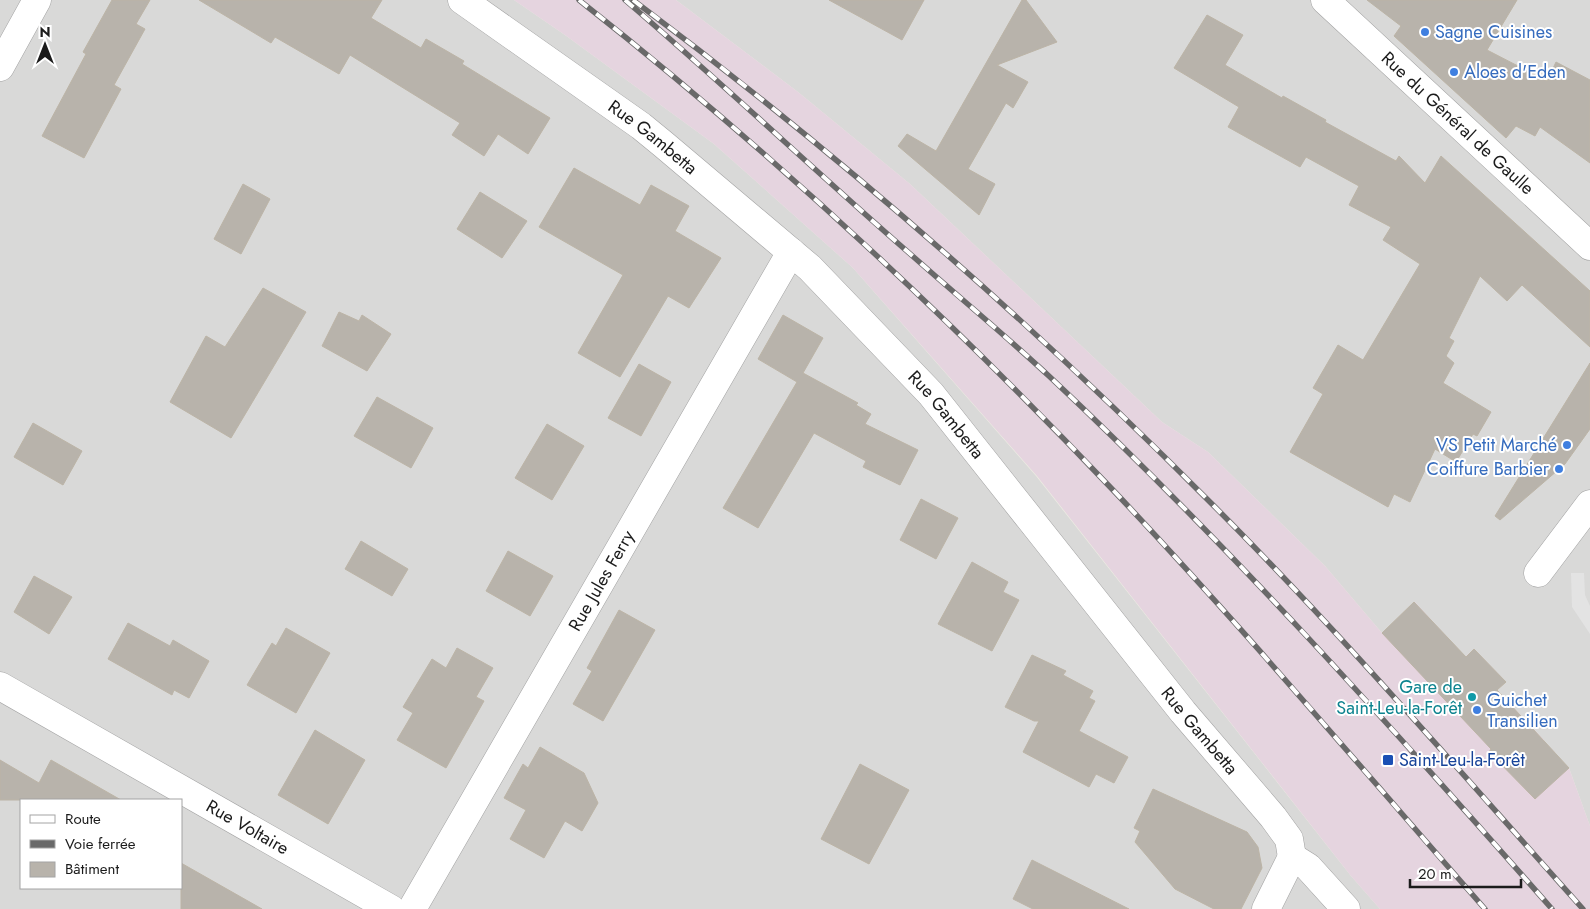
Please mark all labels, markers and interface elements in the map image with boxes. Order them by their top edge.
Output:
place label: Sagne Cuisines [1435,19,1552,45]
north arrow [20,20,70,70]
text: N [39,22,51,42]
marker: Sagne Cuisines [1419,26,1431,38]
street label: Rue du Général de Gaulle [1375,45,1540,201]
place label: Aloes d'Eden [1464,59,1566,85]
marker: Aloes d'Eden [1448,66,1460,78]
street label: Rue Gambetta [603,94,703,181]
street label: Rue Gambetta [902,365,991,464]
place label: VS Petit Marché [1436,432,1557,458]
marker: VS Petit Marché [1561,439,1573,451]
place label: Coiffure Barbier [1427,456,1550,482]
marker: Coiffure Barbier [1553,463,1565,475]
street label: Rue Jules Ferry [562,525,641,636]
place label: Gare de Saint-Leu-la-Forêt [1336,674,1463,721]
street label: Rue Gambetta [1155,681,1244,780]
place label: Guichet Transilien [1487,687,1558,734]
marker: Gare de Saint-Leu-la-Forêt [1466,691,1478,703]
marker: Guichet Transilien [1471,704,1483,716]
place label: Saint-Leu-la-Forêt [1399,747,1525,773]
marker: Saint-Leu-la-Forêt [1381,753,1395,767]
street label: Rue Voltaire [201,793,294,861]
legend [20,799,182,889]
text: Route [65,808,101,830]
text: Voie ferrée [65,833,136,855]
scale bar [1410,856,1521,888]
text: Bâtiment [65,858,119,880]
text: 20 m [1418,863,1452,885]

